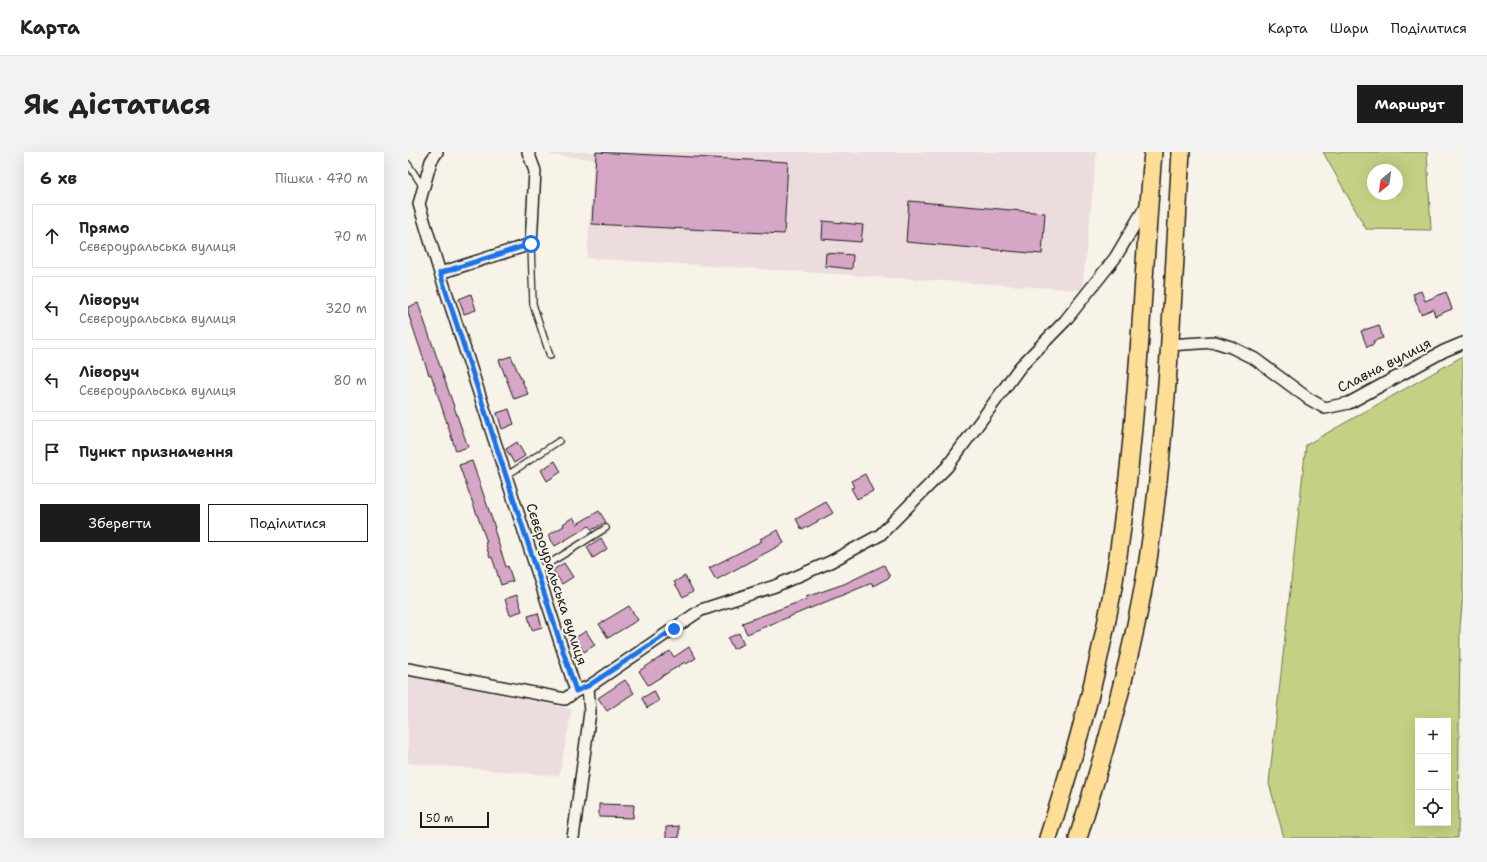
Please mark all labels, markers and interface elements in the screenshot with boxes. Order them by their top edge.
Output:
text: Карта [20,15,80,40]
text: Карта [1268,19,1308,37]
text: Шари [1330,19,1369,37]
text: Поділитися [1391,19,1467,37]
text: Як дістатися [24,85,211,123]
button: Маршрут [1357,85,1463,123]
north arrow [1367,164,1403,200]
text: 6 хв [40,167,77,189]
text: Пішки · 470 m [275,170,368,187]
text: Прямо [79,218,129,238]
icon: ahead [41,225,63,247]
text: 70 m [333,228,367,245]
route start [522,235,540,253]
text: Сєвєроуральська вулиця [79,238,236,255]
text: Ліворуч [79,290,139,310]
icon: left [41,297,63,319]
text: 320 m [325,300,367,317]
text: Сєвєроуральська вулиця [79,310,236,327]
street label: Славна вулиця [1334,334,1434,396]
text: Ліворуч [79,362,139,382]
icon: left [41,369,63,391]
text: 80 m [333,372,367,389]
text: Сєвєроуральська вулиця [79,382,236,399]
icon: arrive [41,441,63,463]
text: Пункт призначення [79,442,234,462]
street label: Сєвєроуральська вулиця [522,501,592,667]
button: Зберегти [40,504,200,542]
button: Поділитися [208,504,368,542]
route end [665,620,683,638]
map controls [1415,718,1451,826]
button: + [1415,718,1451,754]
button: − [1415,754,1451,790]
button: locate [1415,790,1451,826]
scale bar [420,810,489,829]
text: 50 m [426,811,454,826]

